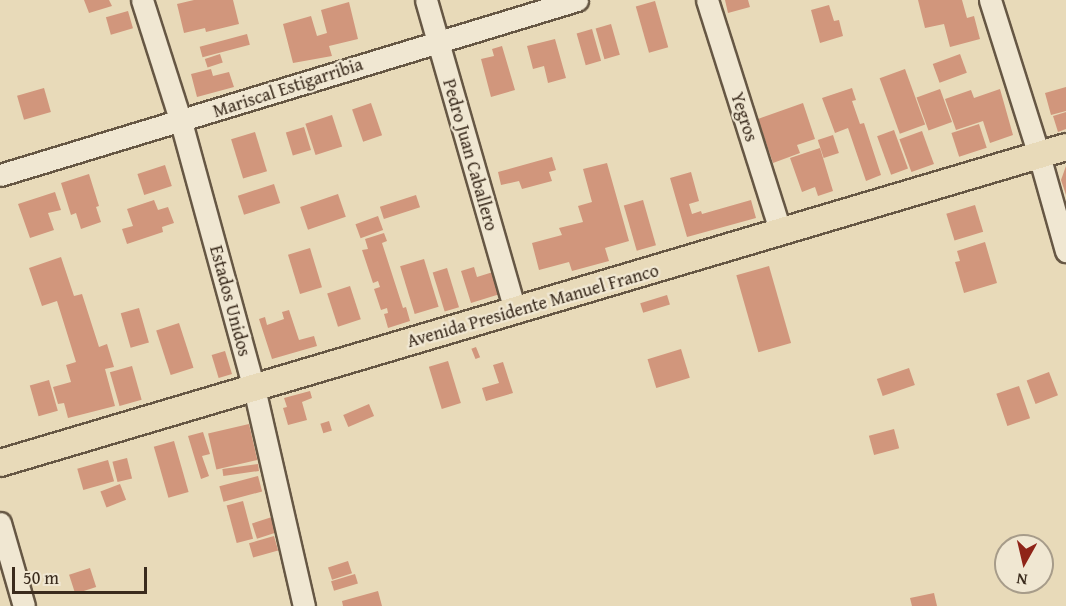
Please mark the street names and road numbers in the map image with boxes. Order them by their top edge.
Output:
street label: Mariscal Estigarribia [210,54,366,122]
street label: Pedro Juan Caballero [438,77,502,233]
street label: Yegros [726,90,762,144]
street label: Estados Unidos [205,243,255,359]
street label: Avenida Presidente Manuel Franco [405,260,661,352]

